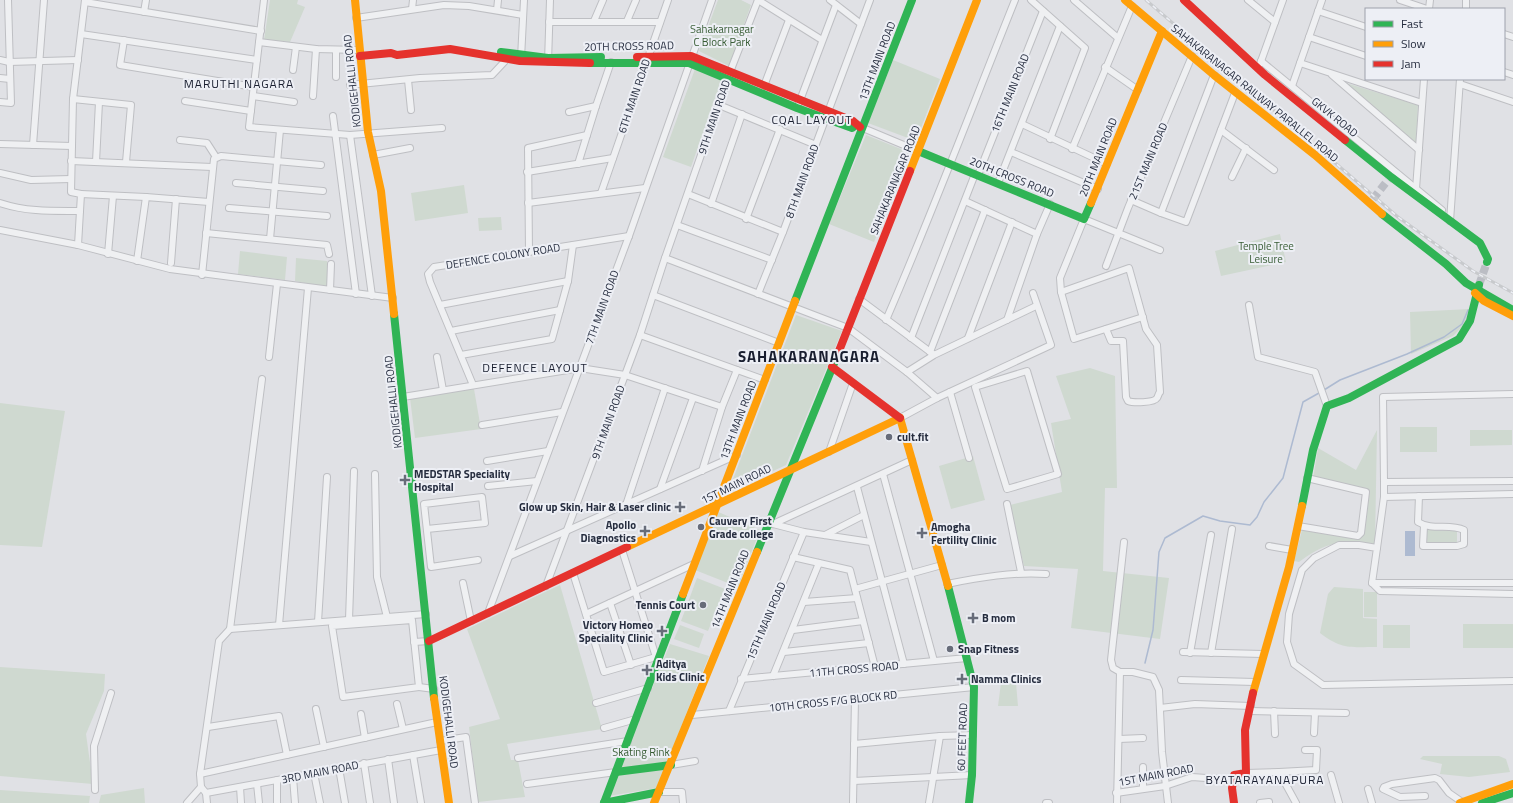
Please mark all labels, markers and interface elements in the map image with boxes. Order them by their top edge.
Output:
legend [1365,8,1505,80]
text: Fast [1401,14,1424,33]
street label: 13TH MAIN ROAD [855,19,899,103]
street label: SAHAKARANAGAR RAILWAY PARALLEL ROAD [1168,20,1342,166]
park label: Sahakarnagar C Block Park [690,21,754,50]
street label: KODIGEHALLI ROAD [339,34,365,128]
text: Slow [1401,34,1426,53]
street label: 20TH CROSS ROAD [584,37,674,55]
street label: 16TH MAIN ROAD [987,51,1033,135]
text: Jam [1401,54,1421,73]
street label: 6TH MAIN ROAD [614,57,654,135]
district label: MARUTHI NAGARA [184,74,294,93]
street label: 9TH MAIN ROAD [694,78,734,156]
street label: GKVK ROAD [1308,93,1362,141]
district label: CQAL LAYOUT [771,110,853,129]
street label: 20TH MAIN ROAD [1075,115,1121,199]
street label: 21ST MAIN ROAD [1125,120,1171,202]
street label: SAHAKARANAGAR ROAD [866,123,924,237]
street label: 8TH MAIN ROAD [781,142,823,220]
street label: 20TH CROSS ROAD [967,153,1057,201]
park label: Temple Tree Leisure [1238,238,1294,267]
street label: DEFENCE COLONY ROAD [445,239,561,273]
street label: 7TH MAIN ROAD [581,268,623,346]
district label: SAHAKARANAGARA [738,345,880,368]
street label: KODIGEHALLI ROAD [380,355,406,449]
district label: DEFENCE LAYOUT [482,358,588,377]
street label: 13TH MAIN ROAD [716,378,760,462]
street label: 9TH MAIN ROAD [587,383,629,461]
place label: cult.fit [897,429,928,445]
marker: cult.fit [884,432,894,442]
street label: 1ST MAIN ROAD [698,460,774,508]
place label: MEDSTAR Speciality Hospital [414,466,511,495]
marker: MEDSTAR Speciality Hospital [399,474,411,486]
place label: Glow up Skin, Hair & Laser clinic [519,499,671,515]
marker: Glow up Skin, Hair & Laser clinic [674,501,686,513]
place label: Cauvery First Grade college [709,513,774,542]
place label: Apollo Diagnostics [581,517,636,546]
place label: Amogha Fertility Clinic [931,519,997,548]
marker: Cauvery First Grade college [696,522,706,532]
marker: Apollo Diagnostics [639,525,651,537]
marker: Amogha Fertility Clinic [916,527,928,539]
street label: 14TH MAIN ROAD [707,547,753,631]
street label: 15TH MAIN ROAD [742,579,790,663]
place label: Tennis Court [636,597,695,613]
marker: Tennis Court [698,600,708,610]
place label: B mom [982,610,1015,626]
marker: B mom [967,612,979,624]
place label: Victory Homeo Speciality Clinic [579,617,653,646]
marker: Victory Homeo Speciality Clinic [656,625,668,637]
place label: Snap Fitness [958,641,1019,657]
marker: Snap Fitness [945,644,955,654]
place label: Aditya Kids Clinic [656,656,705,685]
street label: 11TH CROSS ROAD [809,657,899,681]
marker: Aditya Kids Clinic [641,664,653,676]
place label: Namma Clinics [971,671,1042,687]
marker: Namma Clinics [956,673,968,685]
street label: KODIGEHALLI ROAD [435,675,463,769]
street label: 10TH CROSS F/G BLOCK RD [768,686,898,716]
street label: 60 FEET ROAD [953,703,971,771]
park label: Skating Rink [612,744,670,760]
street label: 3RD MAIN ROAD [280,757,360,787]
street label: 1ST MAIN ROAD [1117,760,1195,790]
district label: BYATARAYANAPURA [1206,770,1324,789]

